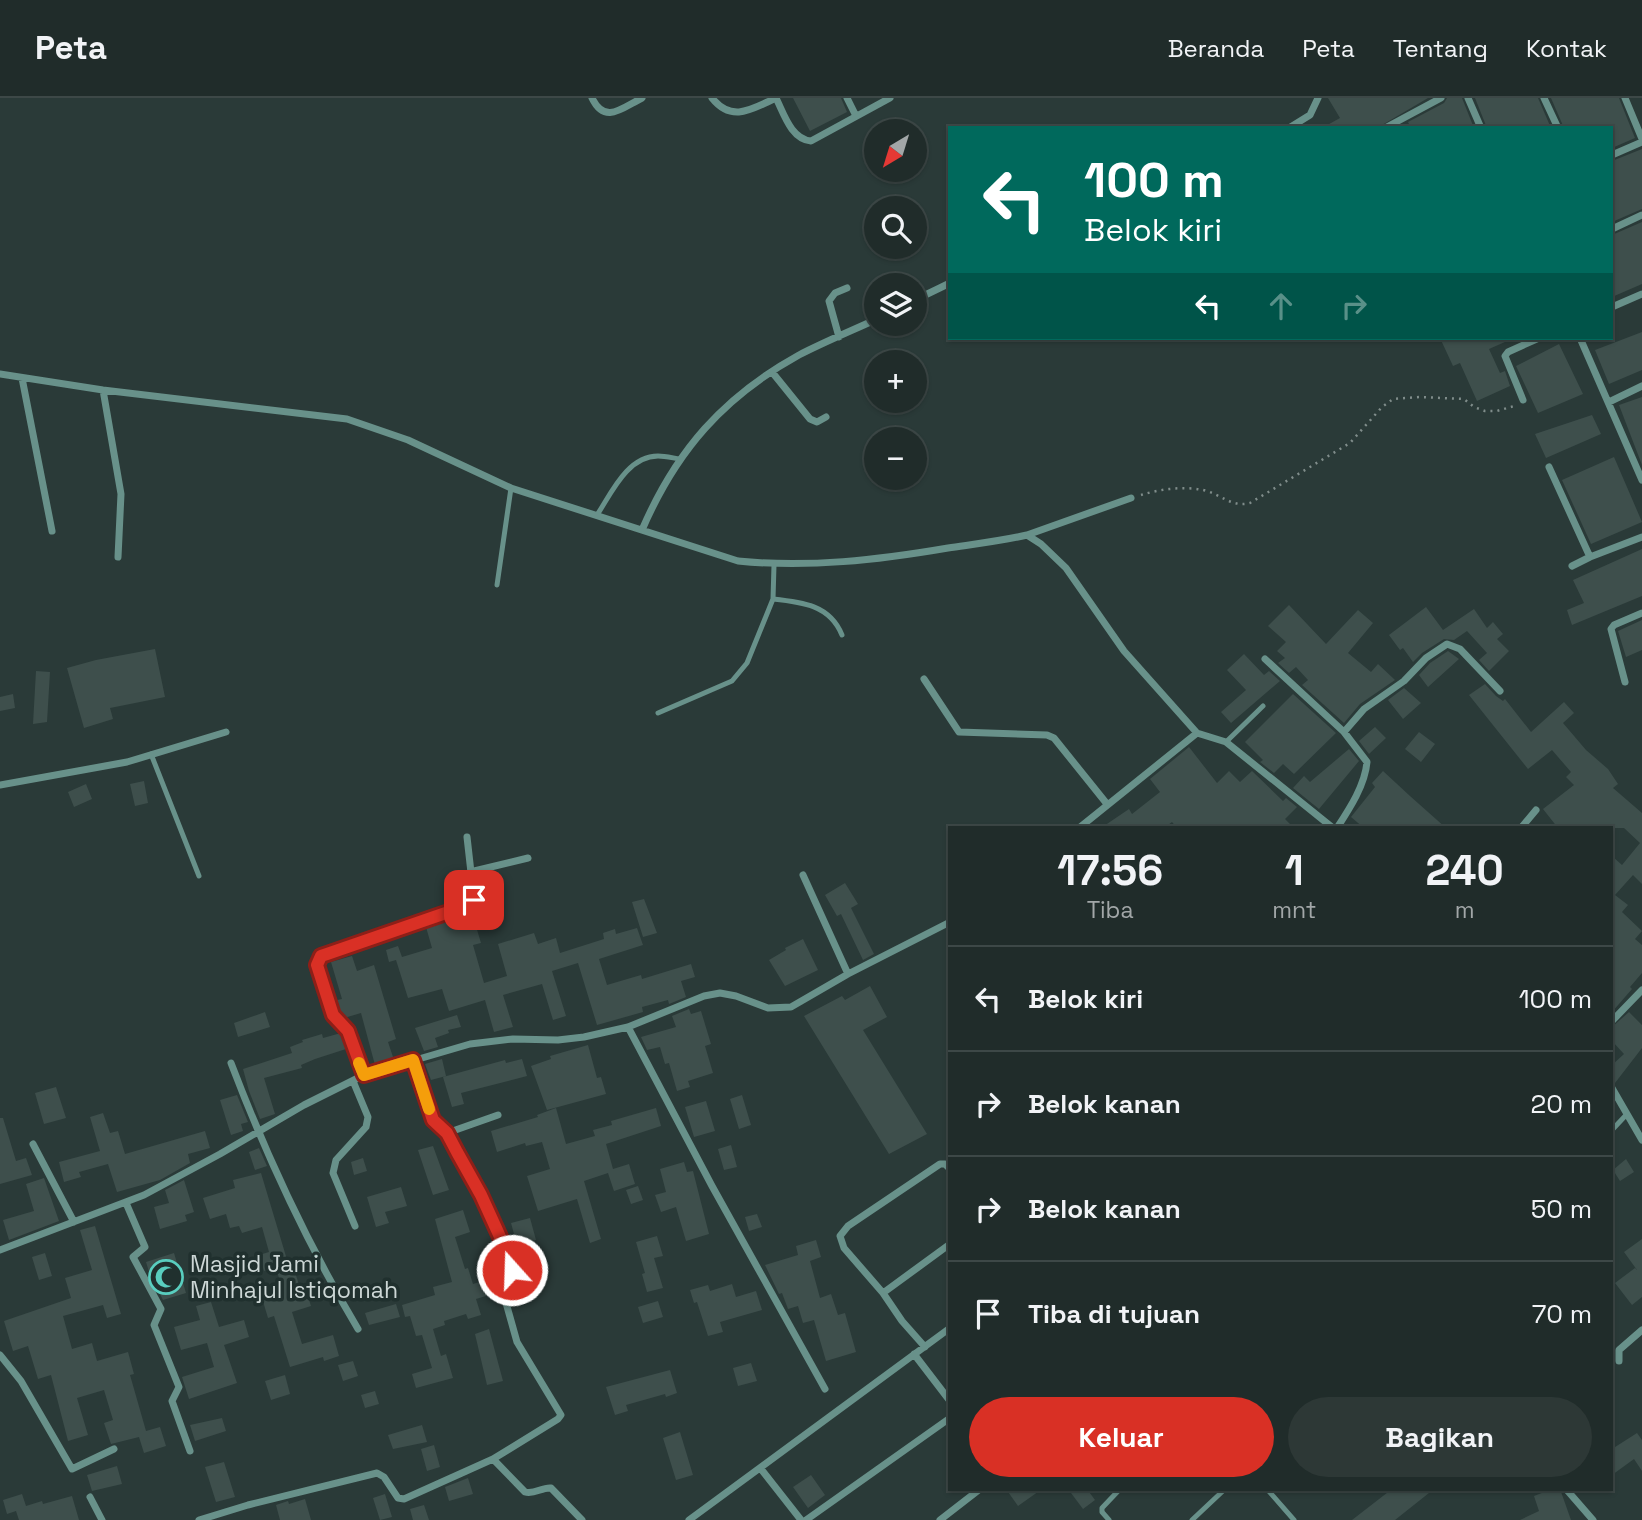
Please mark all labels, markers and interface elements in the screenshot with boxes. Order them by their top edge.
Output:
text: Peta [35,27,107,69]
text: Beranda [1168,33,1264,64]
text: Peta [1302,33,1355,64]
text: Tentang [1393,33,1488,64]
text: Kontak [1526,33,1607,64]
north arrow [864,119,928,182]
map controls [864,119,927,490]
text: 100 m [1084,149,1224,211]
icon: left [969,154,1060,245]
button: search [864,196,927,259]
text: Belok kiri [1084,210,1222,250]
button: layers [864,273,927,336]
icon: left [1189,287,1227,325]
icon: ahead [1262,287,1300,325]
icon: right [1335,287,1373,325]
button: + [864,350,927,413]
button: − [864,427,927,490]
text: 17:56 [1057,844,1163,897]
text: 1 [1285,844,1304,897]
text: 240 [1426,844,1504,897]
pin [444,870,504,930]
icon: arrive [455,881,493,919]
text: Tiba [1087,895,1134,925]
text: mnt [1272,895,1316,925]
text: m [1455,895,1475,925]
icon: left [969,980,1007,1018]
text: Belok kiri [1028,982,1143,1016]
text: 100 m [1519,982,1592,1016]
icon: right [969,1085,1007,1123]
text: Belok kanan [1028,1087,1181,1121]
text: 20 m [1531,1087,1592,1121]
icon: right [969,1190,1007,1228]
text: Belok kanan [1028,1192,1181,1226]
text: 50 m [1531,1192,1592,1226]
position arrow [475,1233,549,1307]
place label: Masjid Jami Minhajul Istiqomah [190,1249,398,1305]
mosque icon: Masjid Jami Minhajul Istiqomah [147,1258,185,1296]
icon: arrive [969,1295,1007,1333]
text: Tiba di tujuan [1028,1297,1200,1331]
text: 70 m [1532,1297,1592,1331]
button: Keluar [969,1397,1274,1477]
button: Bagikan [1288,1397,1592,1477]

